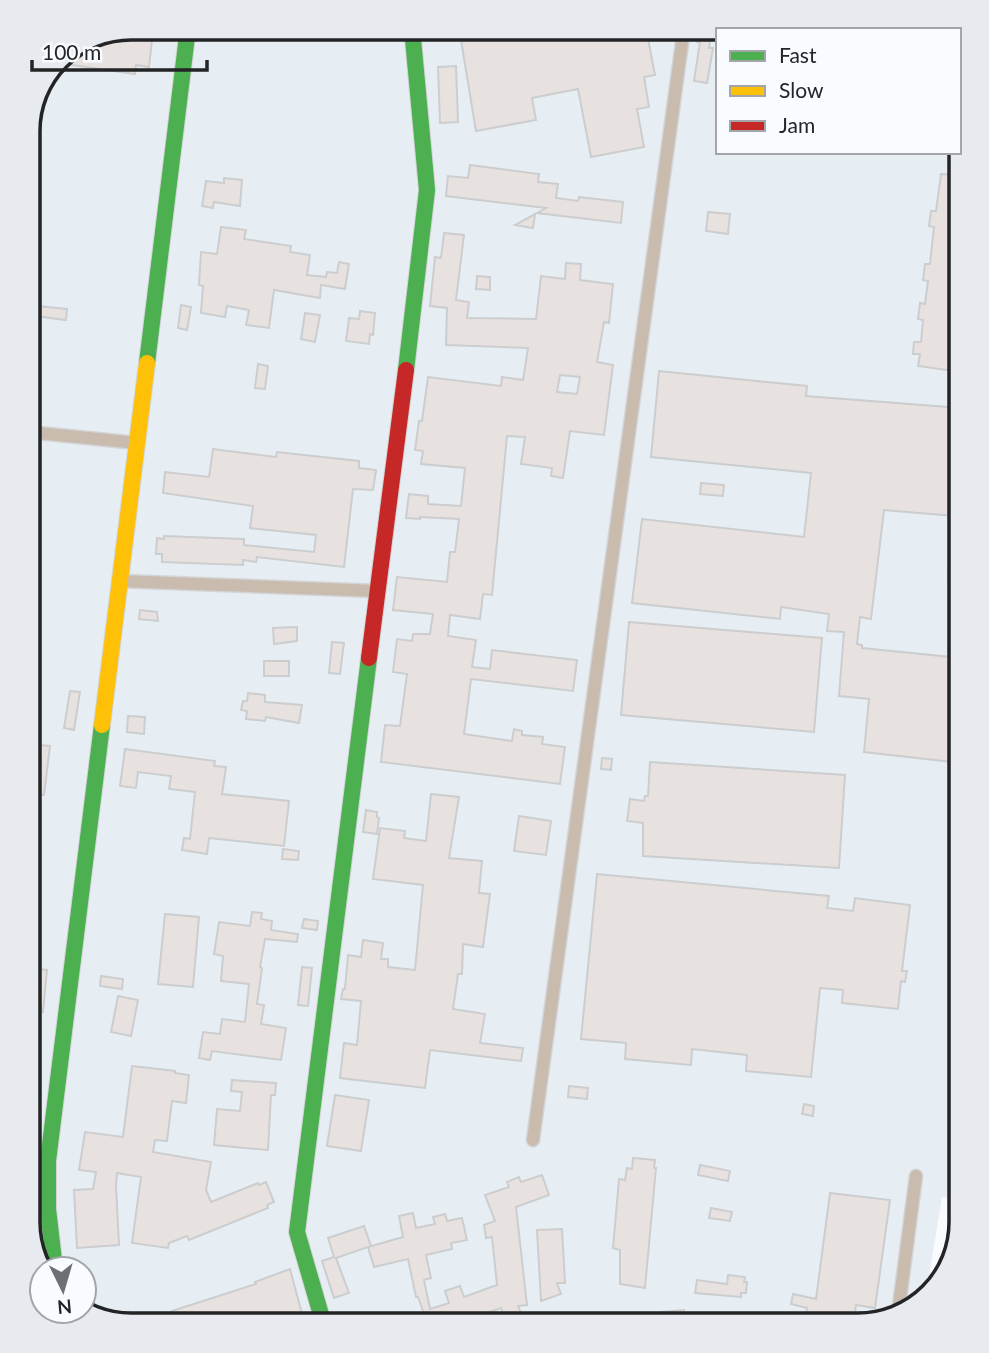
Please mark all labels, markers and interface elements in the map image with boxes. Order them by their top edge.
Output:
scale bar [32,28,206,72]
legend [716,28,961,154]
text: 100 m [42,39,101,64]
text: Fast [779,42,817,67]
text: Slow [779,77,824,102]
text: Jam [779,112,815,137]
north arrow [28,1255,98,1325]
text: N [56,1295,73,1320]

